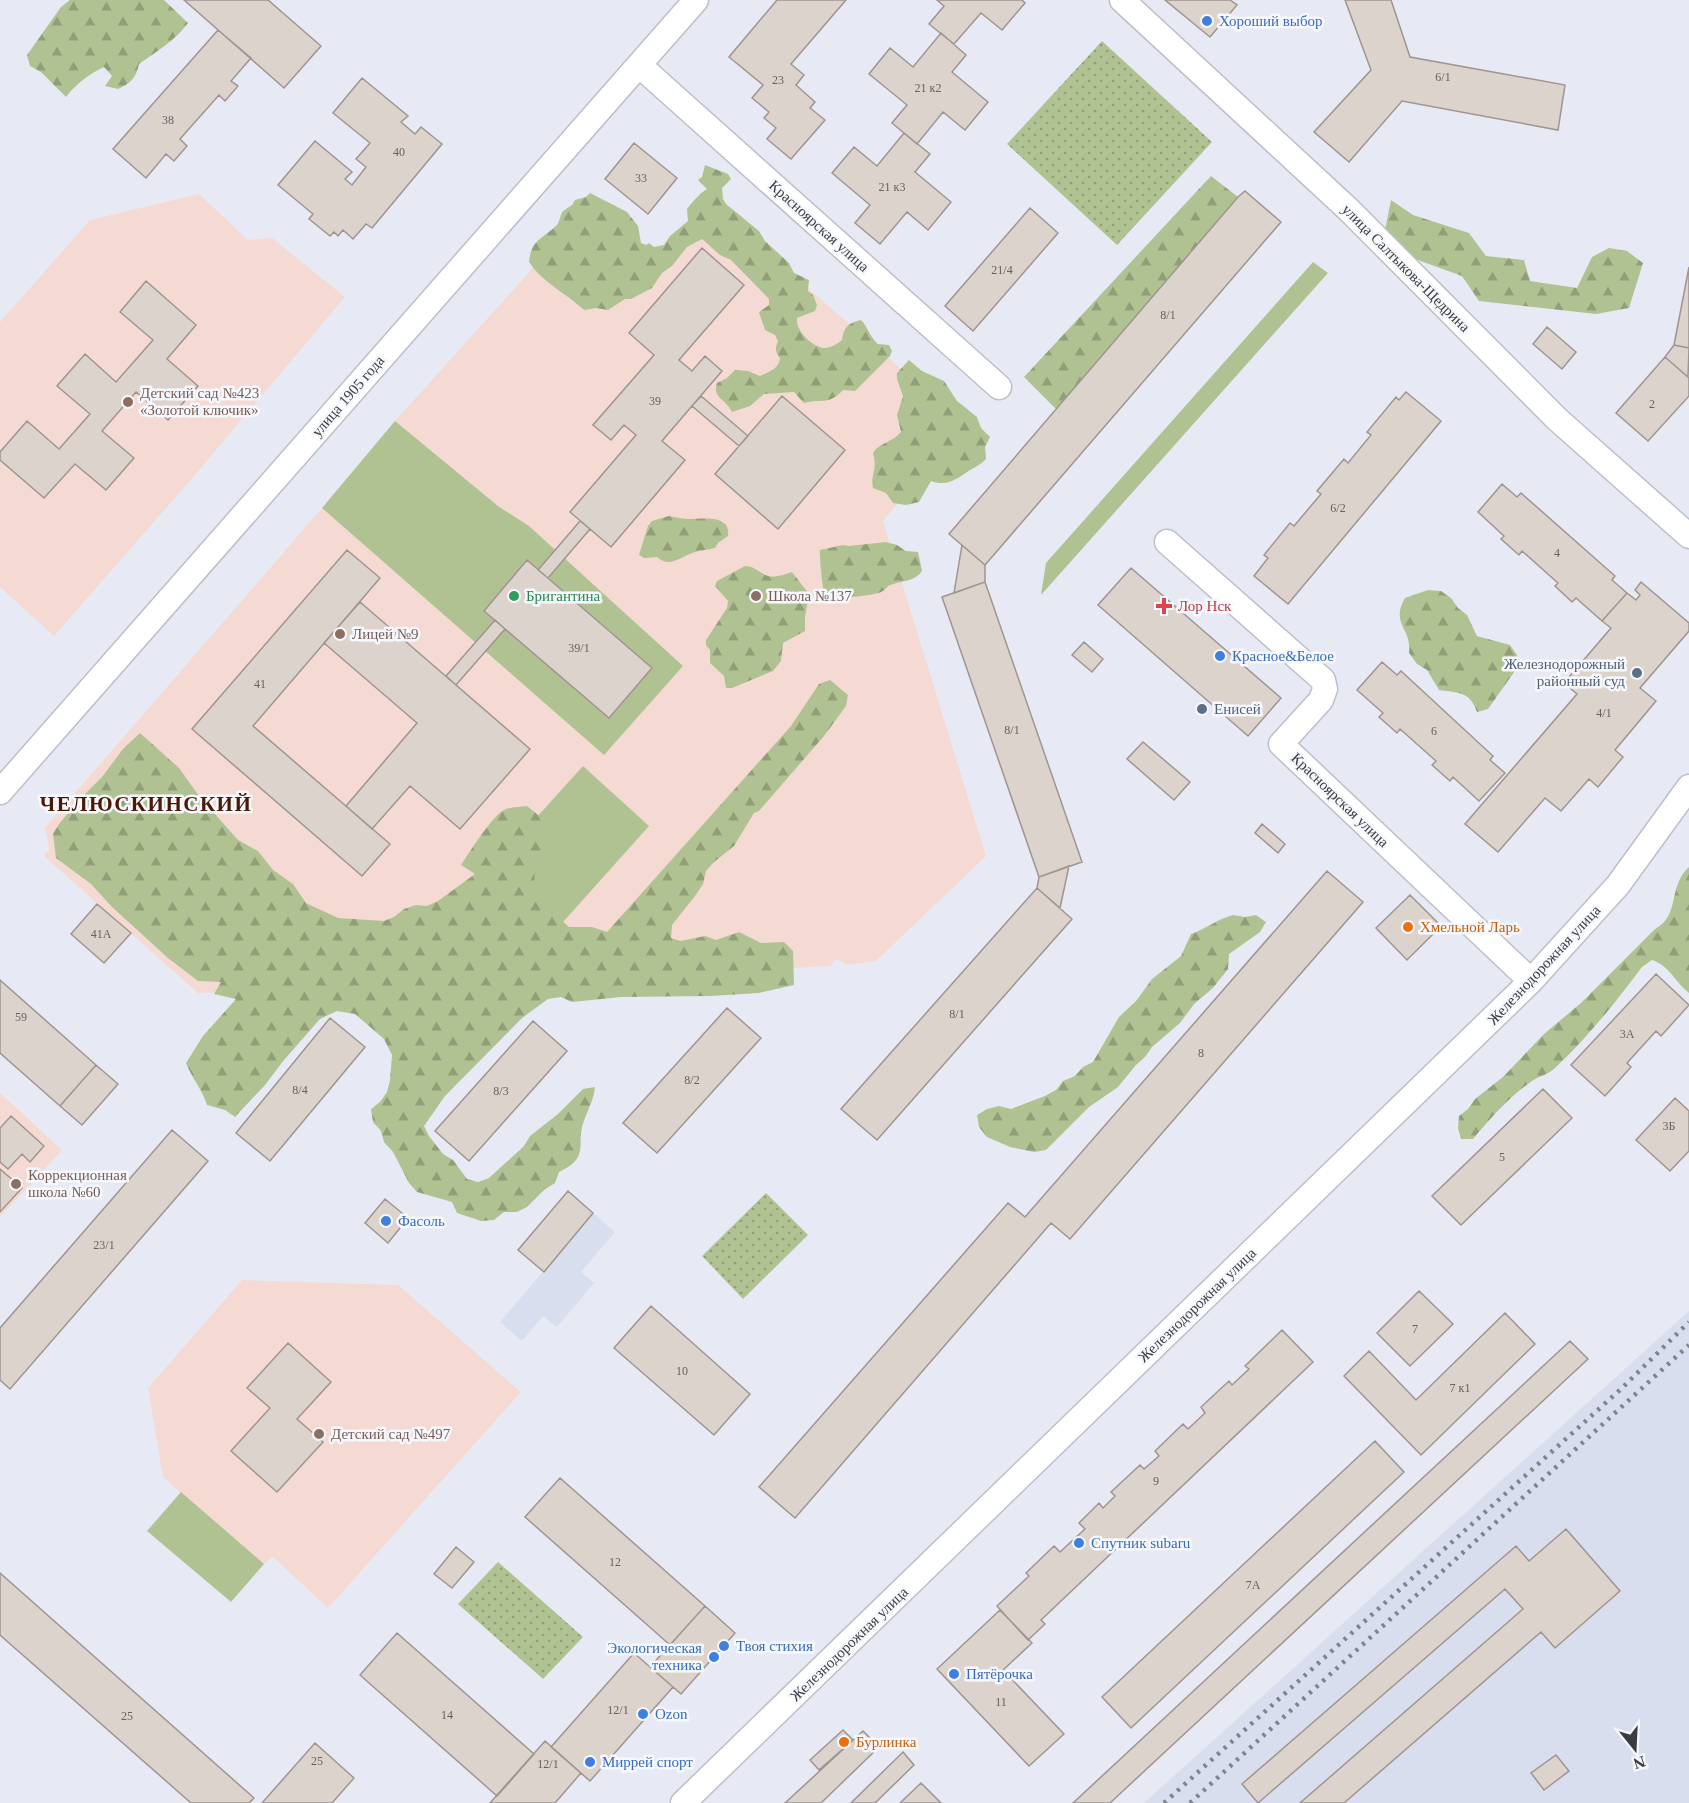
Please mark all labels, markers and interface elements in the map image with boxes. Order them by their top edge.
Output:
place label: Хороший выбор [1219,13,1323,29]
marker: Хороший выбор [1200,14,1214,28]
house number: 6/1 [1435,70,1451,84]
house number: 23 [772,73,784,87]
house number: 21 к2 [915,81,941,95]
house number: 38 [162,113,174,127]
house number: 40 [393,145,405,159]
house number: 33 [635,171,647,185]
street label: Красноярская улица [766,177,872,275]
house number: 21 к3 [879,180,905,194]
street label: улица Салтыкова-Щедрина [1339,201,1473,335]
house number: 21/4 [991,263,1013,277]
house number: 8/1 [1160,308,1176,322]
street label: улица 1905 года [309,352,388,440]
place label: Детский сад №423 «Золотой ключик» [140,385,259,418]
house number: 39 [649,394,661,408]
marker: Детский сад №423 «Золотой ключик» [121,395,135,409]
house number: 2 [1649,397,1655,411]
house number: 6/2 [1330,501,1346,515]
house number: 4 [1554,546,1560,560]
place label: Бригантина [526,588,601,604]
place label: Школа №137 [768,588,852,604]
marker: Бригантина [507,589,521,603]
marker: Школа №137 [749,589,763,603]
marker: Лор Нск [1155,597,1173,615]
place label: Лор Нск [1178,598,1232,614]
place label: Лицей №9 [352,626,418,642]
marker: Лицей №9 [333,627,347,641]
house number: 39/1 [568,641,590,655]
place label: Красное&Белое [1232,648,1334,664]
marker: Красное&Белое [1213,649,1227,663]
place label: Железнодорожный районный суд [1504,656,1625,689]
marker: Железнодорожный районный суд [1630,666,1644,680]
house number: 41 [254,677,266,691]
place label: Енисей [1214,701,1261,717]
marker: Енисей [1195,702,1209,716]
house number: 4/1 [1596,706,1612,720]
house number: 8/1 [1004,723,1020,737]
house number: 6 [1431,724,1437,738]
street label: Красноярская улица [1288,750,1392,851]
district label: ЧЕЛЮСКИНСКИЙ [40,792,252,816]
street label: Железнодорожная улица [1485,902,1604,1028]
place label: Хмельной Ларь [1420,919,1520,935]
marker: Хмельной Ларь [1401,920,1415,934]
house number: 41А [91,927,112,941]
house number: 8/1 [949,1007,965,1021]
house number: 59 [15,1010,27,1024]
house number: 3А [1620,1027,1635,1041]
house number: 8 [1198,1046,1204,1060]
house number: 8/2 [684,1073,700,1087]
house number: 8/4 [292,1083,308,1097]
house number: 8/3 [493,1084,509,1098]
house number: 3Б [1663,1119,1676,1133]
house number: 5 [1499,1150,1505,1164]
place label: Коррекционная школа №60 [28,1167,127,1200]
marker: Коррекционная школа №60 [9,1177,23,1191]
place label: Фасоль [398,1213,445,1229]
marker: Фасоль [379,1214,393,1228]
house number: 23/1 [93,1238,115,1252]
street label: Железнодорожная улица [1135,1244,1259,1365]
house number: 7 [1412,1322,1418,1336]
house number: 10 [676,1364,688,1378]
house number: 7 к1 [1450,1381,1470,1395]
place label: Детский сад №497 [331,1426,451,1442]
marker: Детский сад №497 [312,1427,326,1441]
house number: 9 [1153,1474,1159,1488]
place label: Спутник subaru [1091,1535,1191,1551]
marker: Спутник subaru [1072,1536,1086,1550]
house number: 12 [609,1555,621,1569]
house number: 7А [1246,1578,1261,1592]
street label: Железнодорожная улица [787,1583,911,1704]
place label: Твоя стихия [736,1638,813,1654]
marker: Твоя стихия [717,1639,731,1653]
place label: Экологическая техника [607,1640,702,1673]
marker: Экологическая техника [707,1650,721,1664]
place label: Пятёрочка [966,1666,1033,1682]
marker: Пятёрочка [947,1667,961,1681]
house number: 11 [995,1695,1007,1709]
house number: 12/1 [607,1703,629,1717]
place label: Ozon [655,1706,688,1722]
marker: Ozon [636,1707,650,1721]
house number: 14 [441,1708,453,1722]
house number: 25 [121,1709,133,1723]
north arrow [1605,1719,1665,1779]
place label: Бурлинка [856,1734,917,1750]
marker: Бурлинка [837,1735,851,1749]
text: N [1631,1753,1648,1773]
house number: 25 [311,1754,323,1768]
place label: Миррей спорт [602,1754,693,1770]
marker: Миррей спорт [583,1755,597,1769]
house number: 12/1 [537,1757,559,1771]

